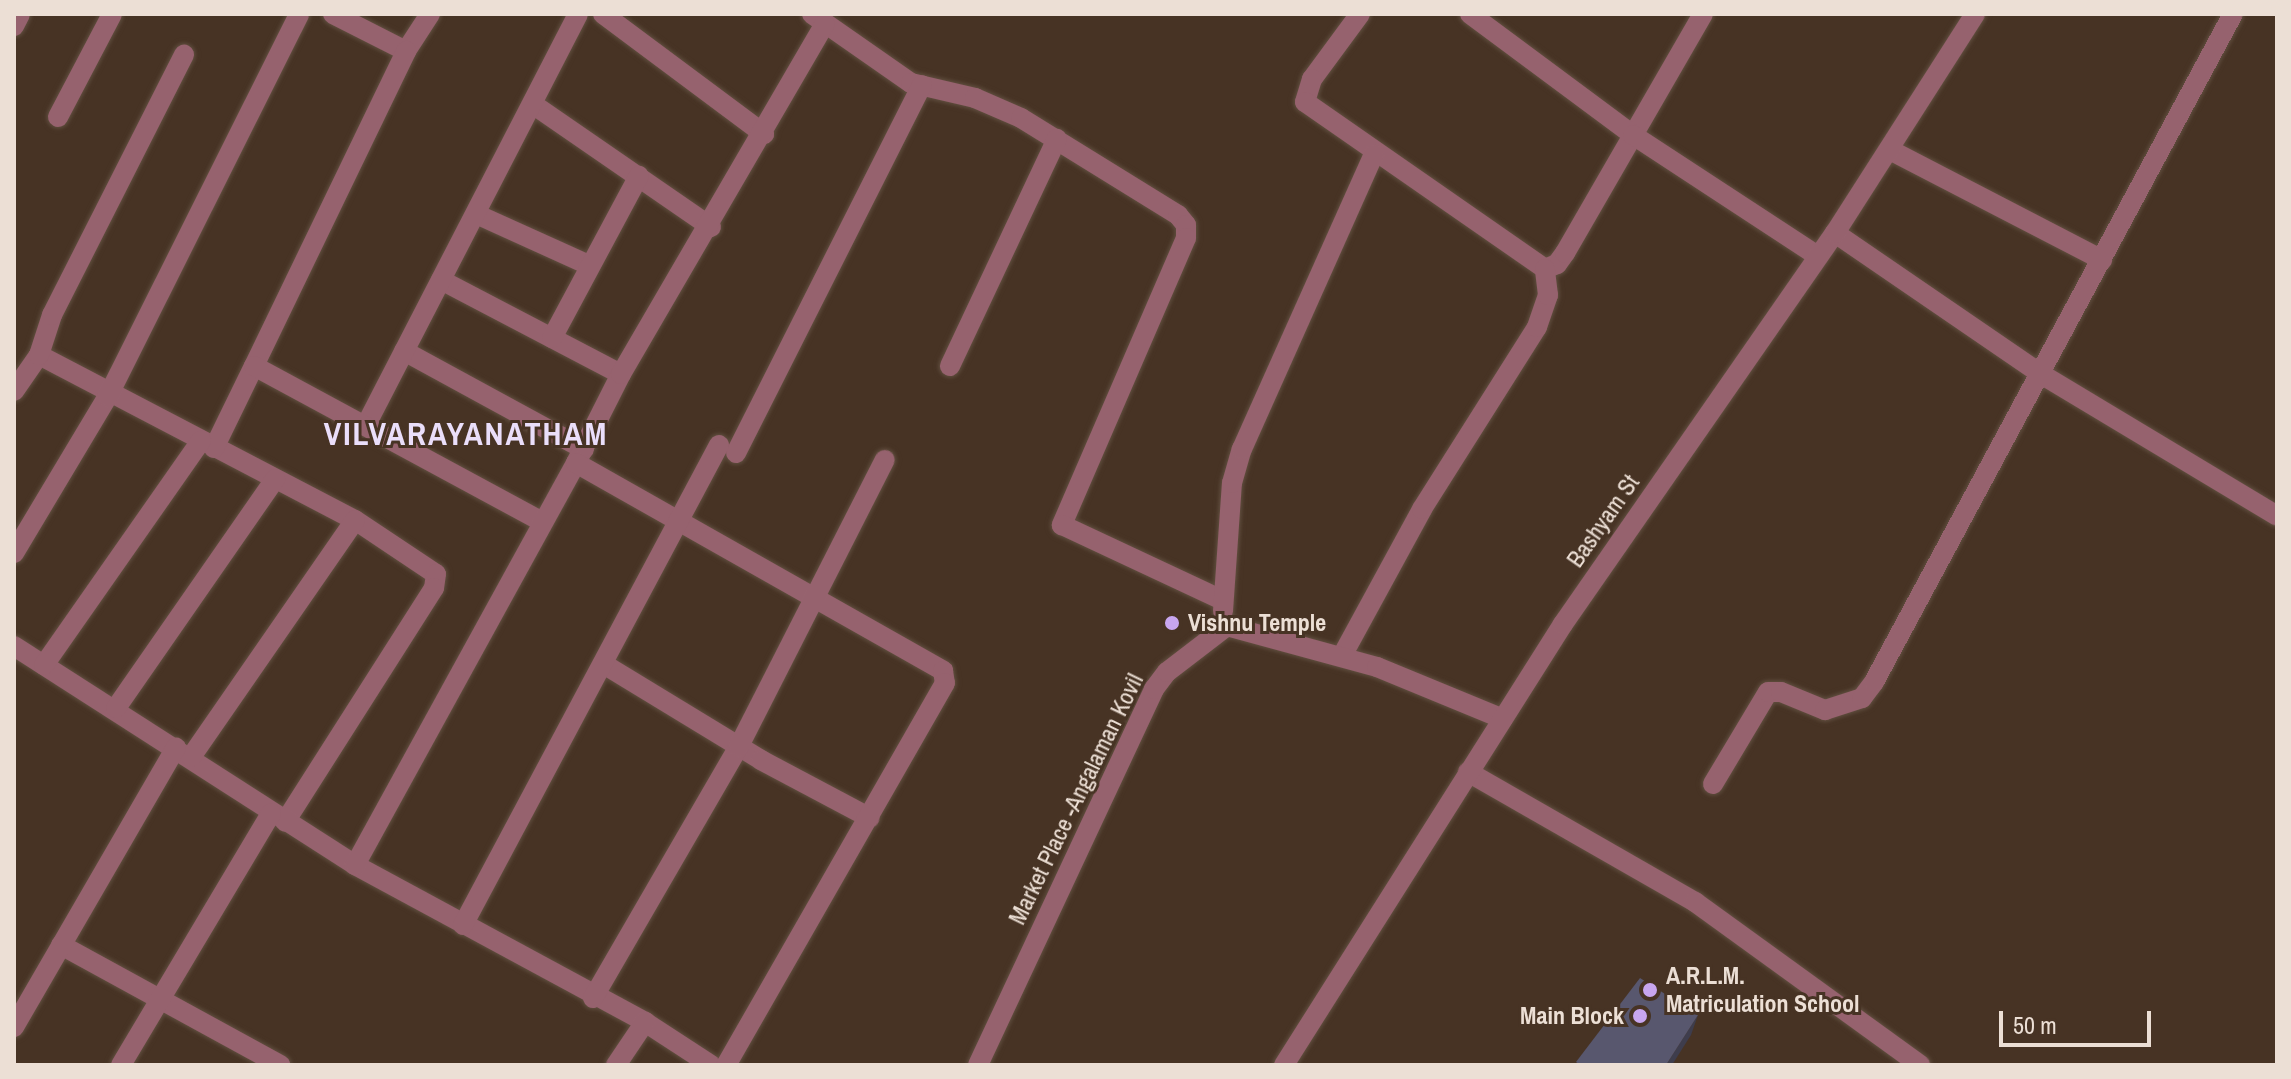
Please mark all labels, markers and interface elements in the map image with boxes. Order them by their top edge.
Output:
district label: VILVARAYANATHAM [324,415,608,453]
street label: Bashyam St [1561,469,1645,573]
place label: Vishnu Temple [1188,609,1326,637]
marker: Vishnu Temple [1163,614,1181,632]
street label: Market Place -Angalaman Kovil [1003,669,1149,929]
place label: A.R.L.M. Matriculation School [1666,962,1860,1018]
marker: A.R.L.M. Matriculation School [1641,981,1659,999]
scale bar [2003,995,2155,1045]
place label: Main Block [1520,1002,1624,1030]
marker: Main Block [1631,1007,1649,1025]
text: 50 m [2013,1009,2057,1041]

